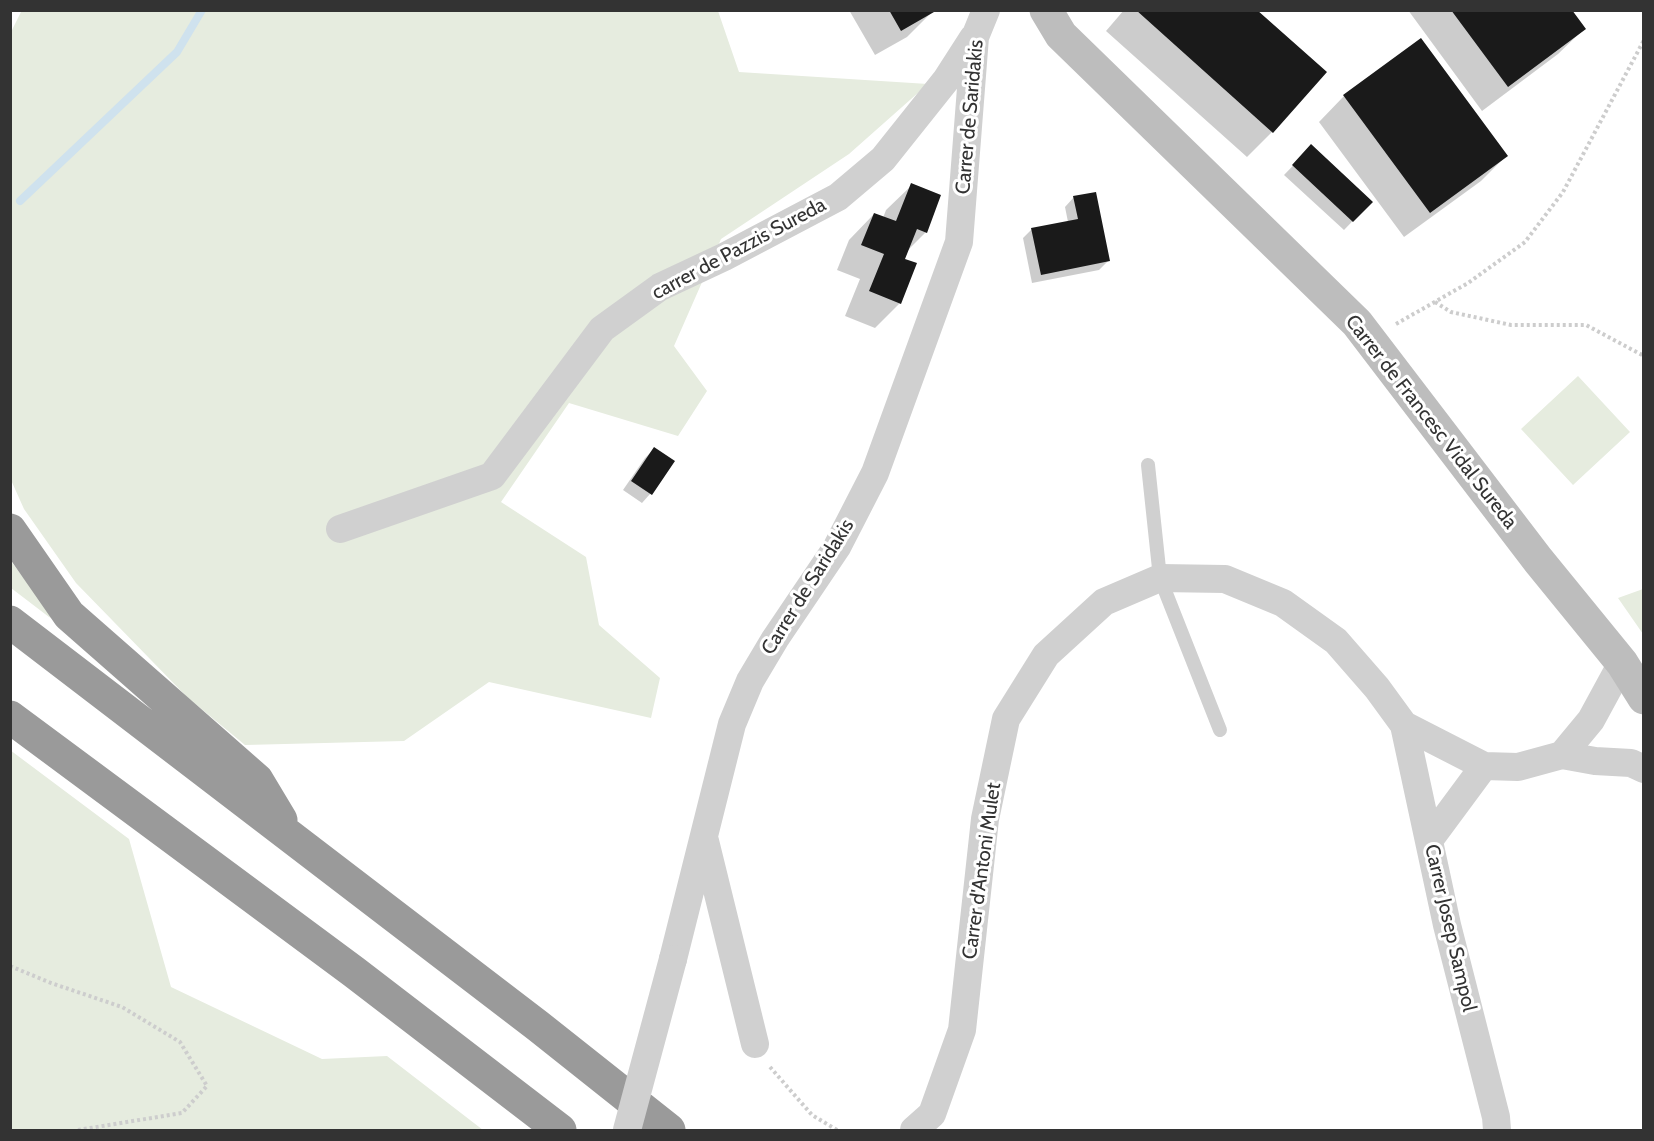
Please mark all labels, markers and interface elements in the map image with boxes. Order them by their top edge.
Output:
street label: Carrer de Saridakis [951,39,989,195]
street label: carrer de Pazzis Sureda [648,193,830,305]
street label: Carrer de Francesc Vidal Sureda [1340,310,1522,534]
street label: Carrer de Saridakis [757,515,859,659]
street label: Carrer d'Antoni Mulet [958,781,1006,961]
street label: Carrer Josep Sampol [1419,842,1481,1014]

